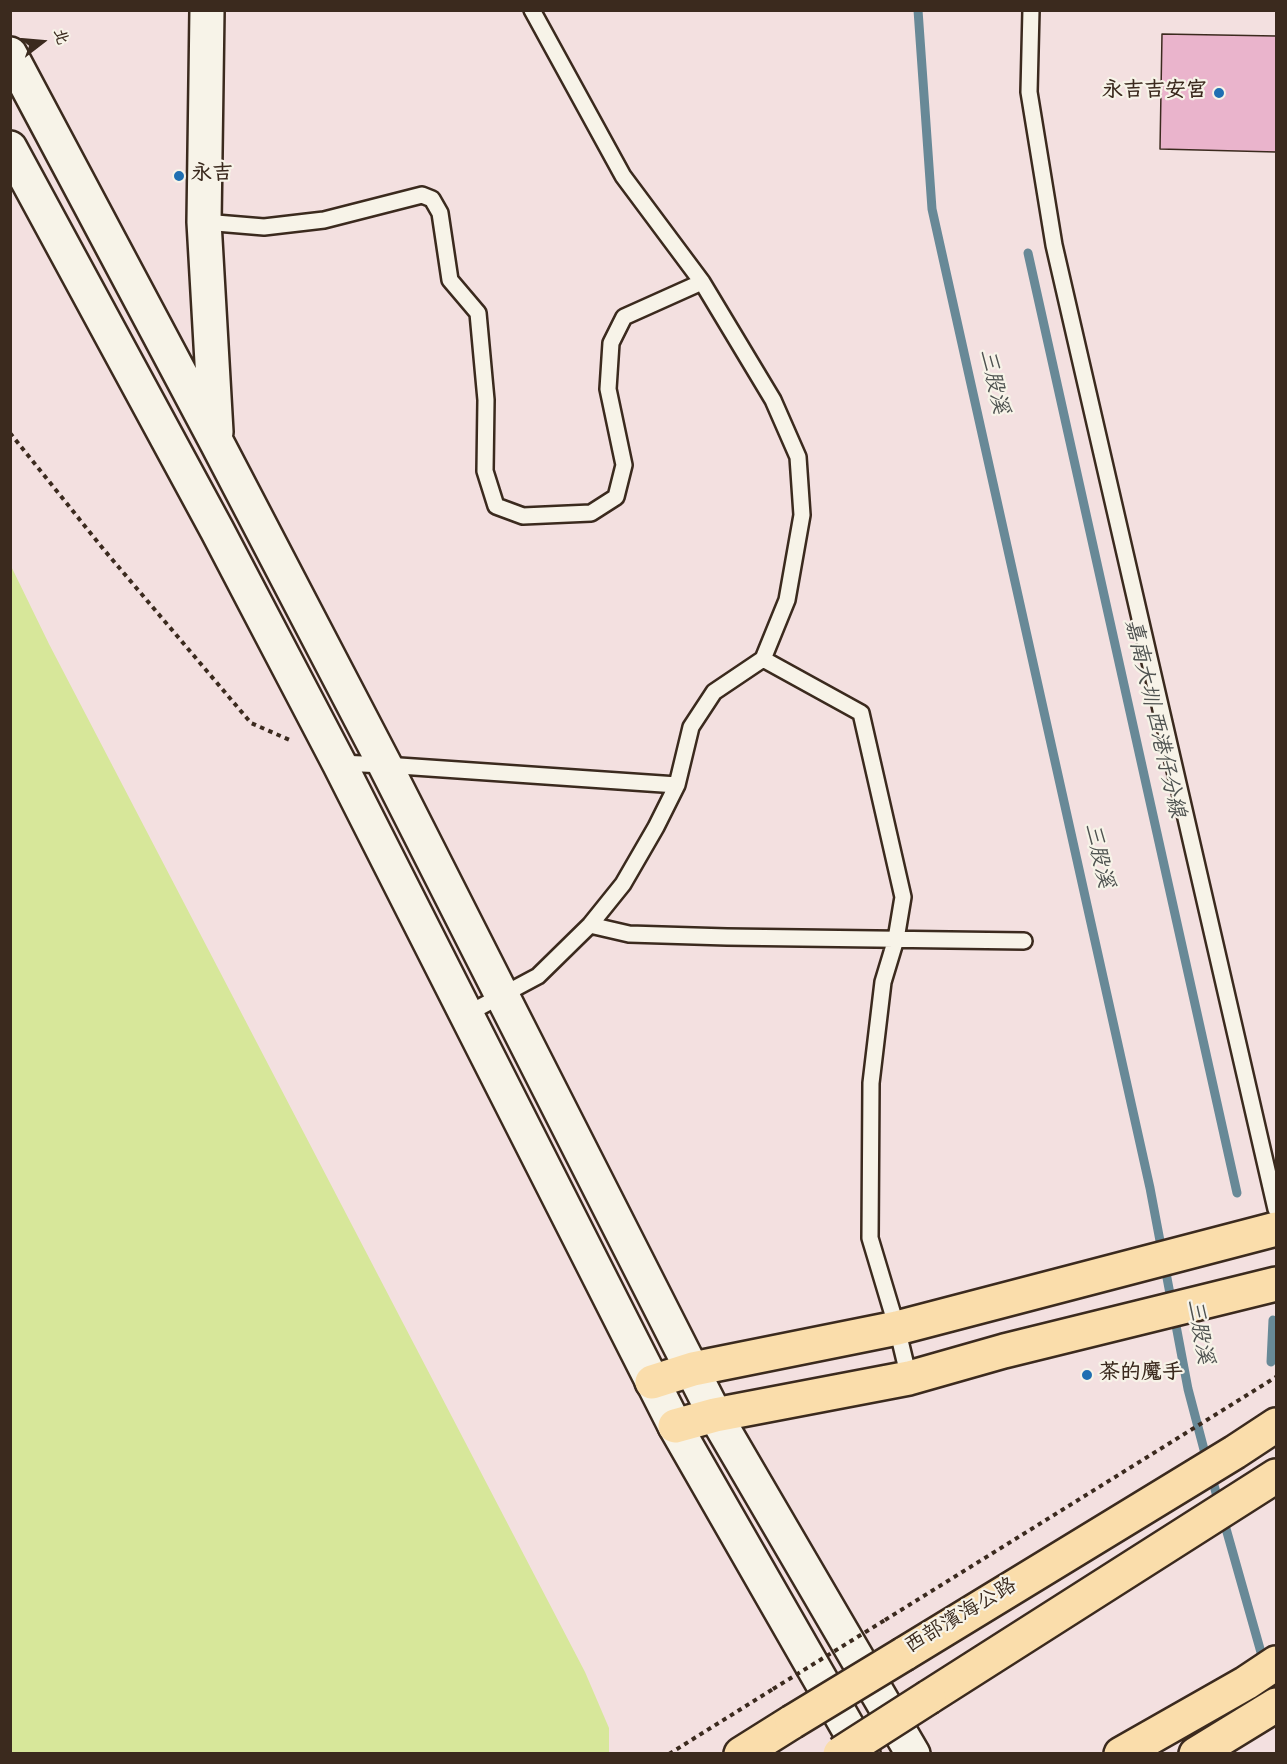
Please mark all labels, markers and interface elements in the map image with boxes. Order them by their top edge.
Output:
north arrow [12,12,72,72]
text: 北 [47,26,73,48]
place label: 永吉吉安宮 [1102,80,1207,106]
marker: 永吉吉安宮 [1212,86,1226,100]
place label: 永吉 [191,163,233,189]
marker: 永吉 [172,169,186,183]
water label: 三股溪 [971,347,1011,417]
water label: 嘉南大圳 西港仔分線 [1116,617,1188,821]
water label: 三股溪 [1076,821,1116,891]
water label: 三股溪 [1178,1297,1216,1367]
place label: 茶的魔手 [1099,1362,1183,1388]
marker: 茶的魔手 [1080,1368,1094,1382]
street label: 西部濱海公路 [902,1575,1022,1661]

